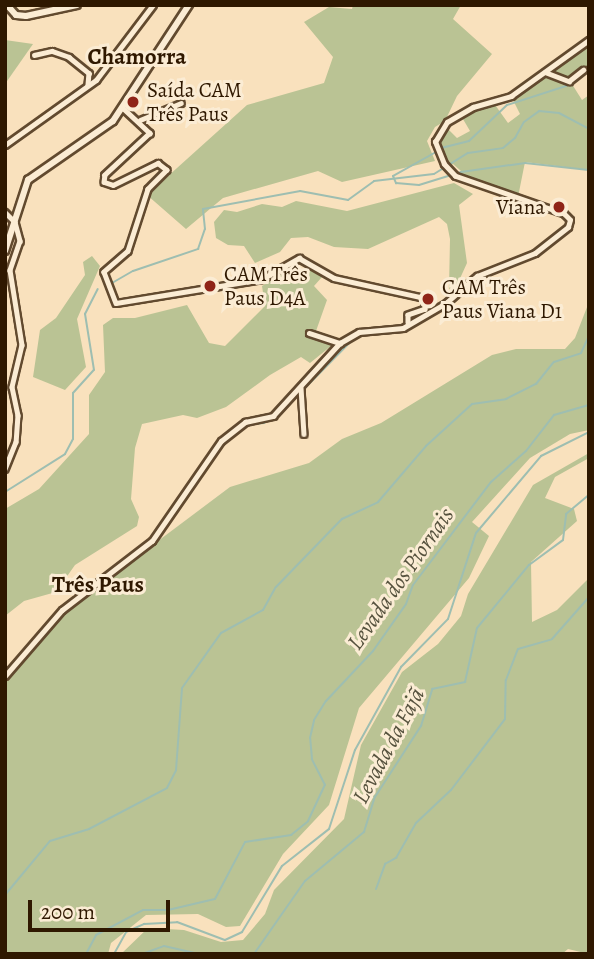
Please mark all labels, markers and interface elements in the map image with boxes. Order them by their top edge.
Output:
district label: Chamorra [88,43,186,71]
place label: Saída CAM Três Paus [147,77,242,127]
marker: Saída CAM Três Paus [125,94,141,110]
place label: Viana [496,194,545,220]
marker: Viana [551,199,567,215]
place label: CAM Três Paus D4A [224,261,308,311]
place label: CAM Três Paus Viana D1 [442,274,562,324]
marker: CAM Três Paus D4A [202,278,218,294]
marker: CAM Três Paus Viana D1 [420,291,436,307]
water label: Levada dos Piornais [342,503,460,655]
district label: Três Paus [52,571,144,599]
water label: Levada da Fajã [347,684,431,808]
scale bar [32,886,173,930]
text: 200 m [41,898,95,926]

